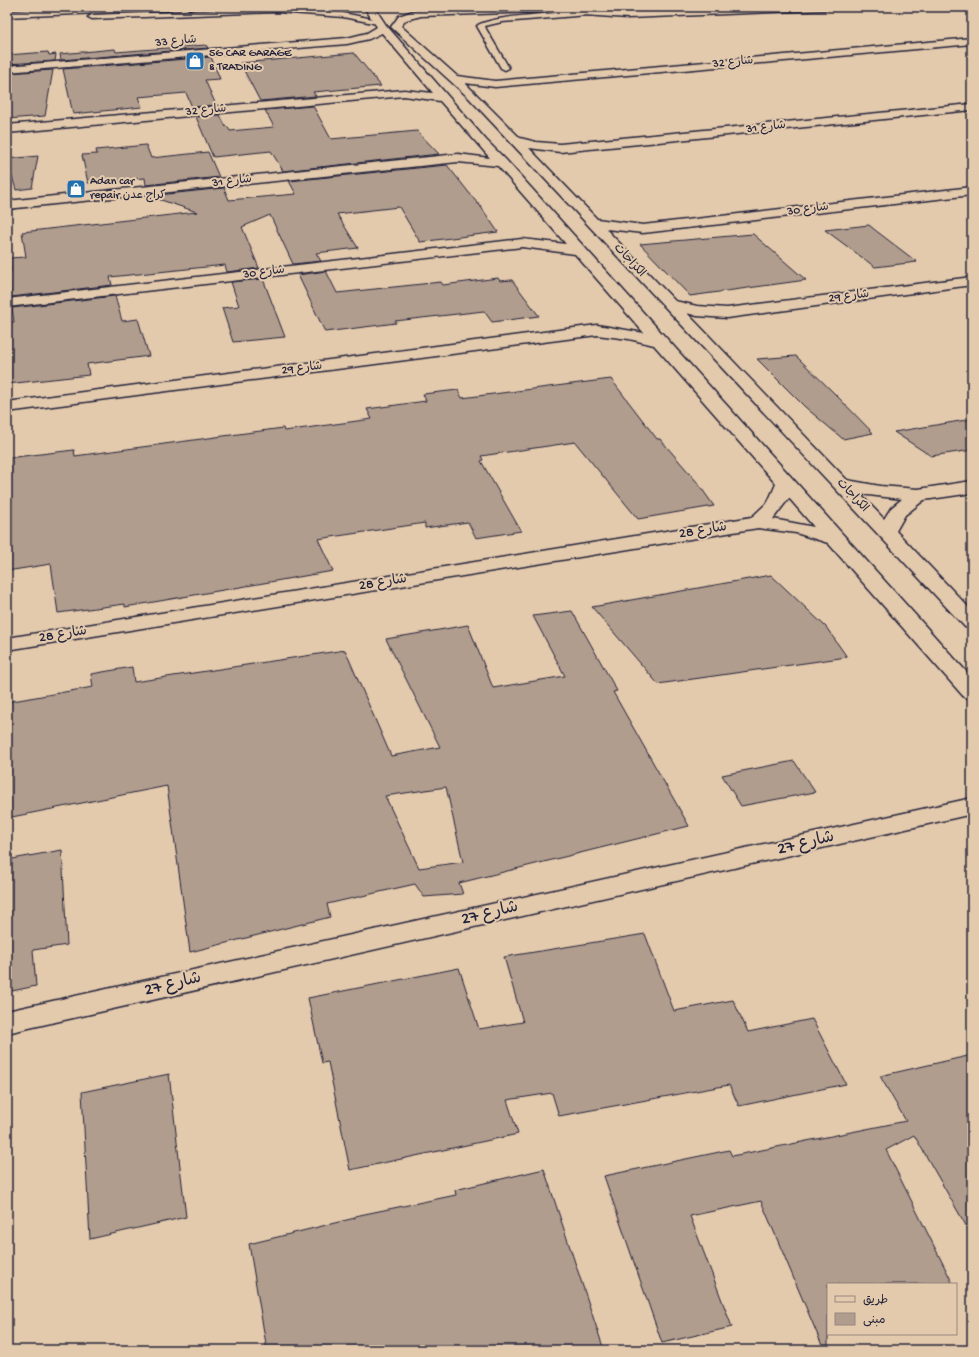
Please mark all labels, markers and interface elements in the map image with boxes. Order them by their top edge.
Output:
street label: شارع 33 [154,33,197,51]
place label: 5G CAR GARAGE & TRADING [209,47,292,75]
shop icon: 5G CAR GARAGE & TRADING [184,50,206,72]
street label: شارع 32 [711,54,754,72]
street label: شارع 32 [184,102,227,120]
street label: شارع 31 [744,119,787,137]
street label: شارع 31 [210,173,253,191]
place label: Adan car repair كراج عدن [90,175,166,203]
shop icon: Adan car repair كراج عدن [65,178,87,200]
street label: شارع 30 [785,201,830,220]
street label: الكراجات [610,241,648,281]
street label: شارع 30 [241,264,286,283]
street label: شارع 29 [828,288,870,306]
street label: شارع 29 [281,360,323,378]
street label: الكراجات [833,476,871,516]
street label: شارع 28 [678,519,728,543]
street label: شارع 28 [358,571,408,595]
street label: شارع 28 [38,623,88,647]
street label: شارع 27 [775,828,837,860]
street label: شارع 27 [459,898,521,930]
street label: شارع 27 [142,969,204,1001]
legend [827,1283,957,1335]
text: طريق [863,1294,888,1308]
text: مبنى [863,1314,886,1328]

